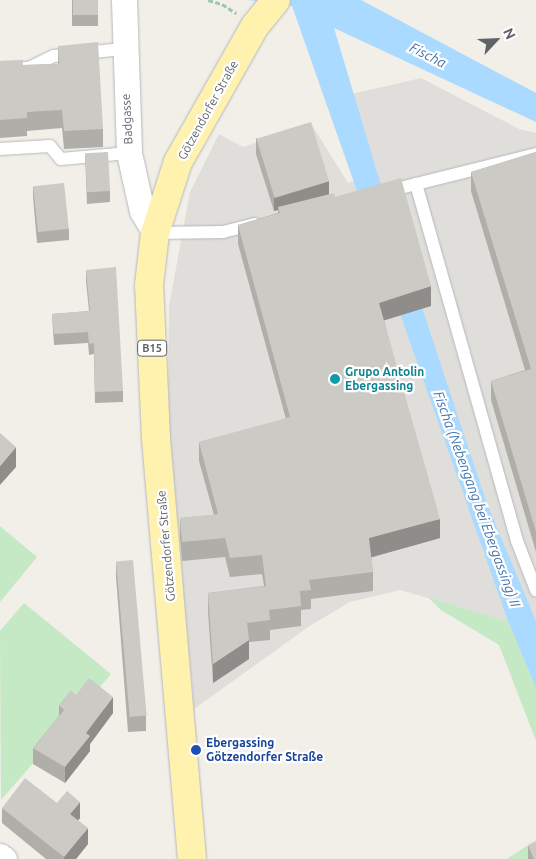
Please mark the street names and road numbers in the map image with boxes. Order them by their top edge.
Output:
street label: Götzendorfer Straße [175,58,241,162]
street label: Badgasse [118,93,136,145]
road number: B15 [137,339,167,356]
street label: Götzendorfer Straße [154,490,178,602]

